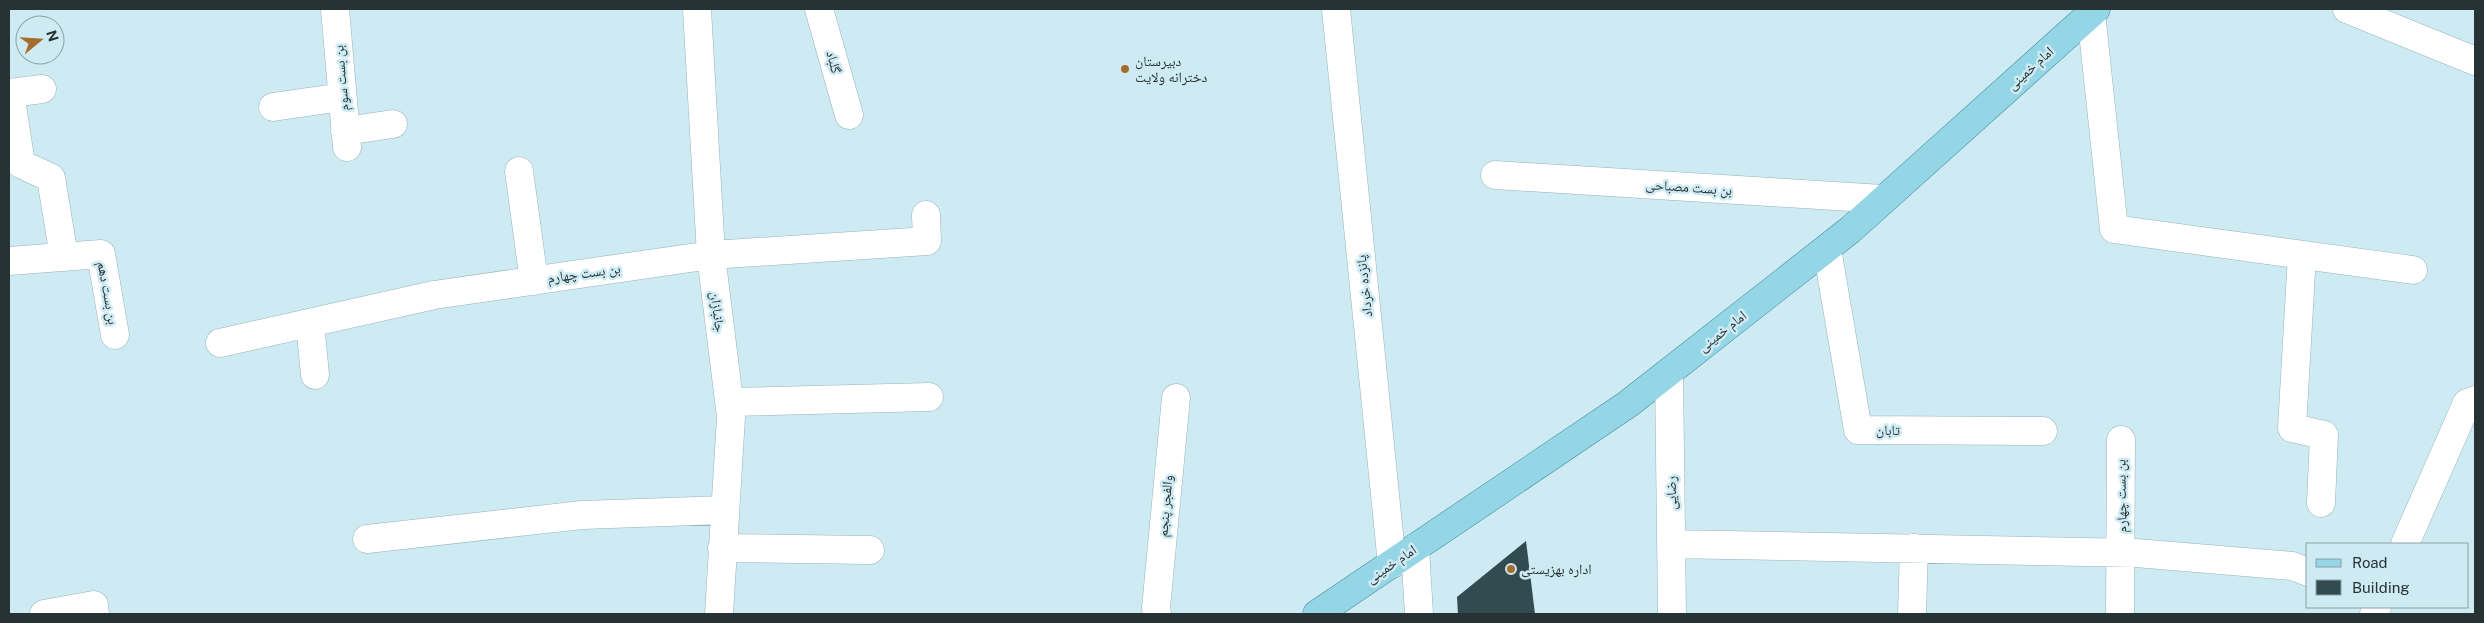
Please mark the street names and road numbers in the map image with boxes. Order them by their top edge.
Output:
street label: امام خمینی [2003,43,2058,94]
street label: بن بست سوم [330,44,354,112]
street label: گلباد [823,49,845,75]
street label: بن بست مصباحی [1645,176,1733,199]
street label: پانزده خرداد [1353,254,1376,318]
street label: بن بست دهم [93,260,121,326]
street label: بن بست چهارم [547,260,622,288]
street label: جانبازان [707,291,728,333]
street label: امام خمینی [1695,307,1751,356]
street label: تابان [1876,422,1900,439]
street label: بن بست چهارم [2112,459,2132,533]
street label: والفجر پنجم [1154,474,1178,538]
street label: رضایی [1663,476,1680,510]
street label: امام خمینی [1363,541,1420,588]

